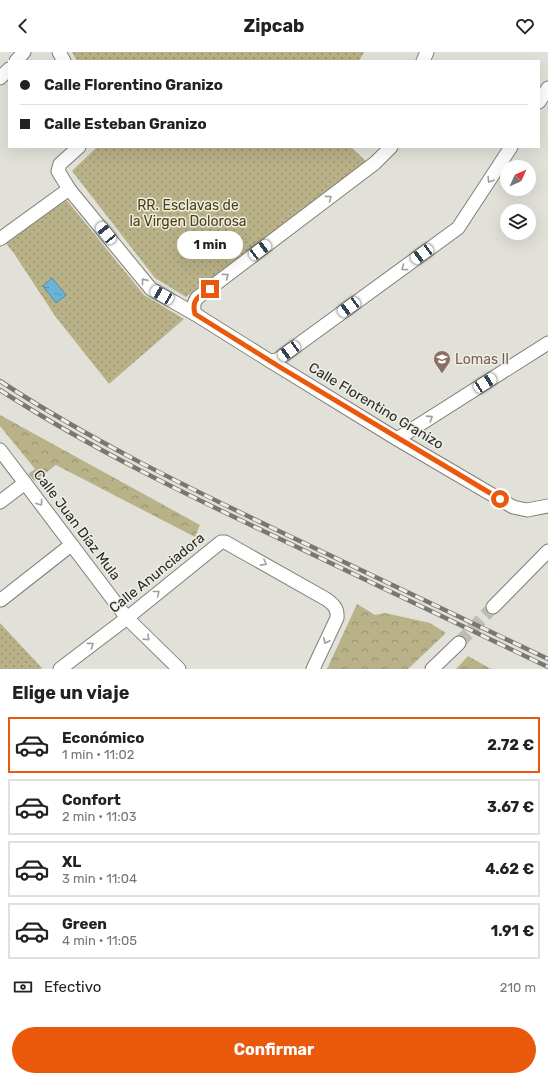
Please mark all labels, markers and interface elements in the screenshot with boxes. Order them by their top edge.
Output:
icon: back [12,15,34,37]
text: Zipcab [244,15,304,37]
icon: heart [514,15,536,37]
text: Calle Florentino Granizo [44,76,223,94]
text: Calle Esteban Granizo [44,115,207,133]
north arrow [500,160,536,196]
map controls [500,160,536,240]
one-way arrow [487,176,495,183]
one-way arrow [325,195,332,202]
park label: RR. Esclavas de la Virgen Dolorosa [129,197,247,230]
button: layers [500,204,536,240]
car [94,220,118,246]
callout: 1 min [177,231,243,259]
text: 1 min [193,237,227,252]
car [247,238,273,262]
car [409,242,435,266]
one-way arrow [401,263,408,270]
one-way arrow [221,274,228,281]
one-way arrow [142,278,149,285]
route end [201,280,219,298]
car [149,284,175,306]
car [336,295,362,319]
car [276,339,302,363]
school or university icon: Lomas II [432,349,452,374]
place label: Lomas II [455,351,509,368]
street label: Calle Florentino Granizo [305,359,447,453]
car [472,371,498,395]
one-way arrow [426,415,433,422]
street label: Calle Juan Díaz Mula [30,466,124,584]
route start [491,490,509,508]
one-way arrow [35,499,42,506]
street label: Calle Anunciadora [106,529,208,617]
one-way arrow [259,559,267,566]
one-way arrow [153,591,160,598]
one-way arrow [142,633,150,641]
one-way arrow [323,636,331,644]
one-way arrow [87,643,94,650]
text: Elige un viaje [12,682,129,704]
icon: car [14,727,50,763]
text: Económico [62,729,144,747]
text: 2.72 € [487,736,534,754]
text: 1 min · 11:02 [62,747,134,762]
icon: car [14,789,50,825]
text: Confort [62,791,121,809]
text: 3.67 € [487,798,534,816]
text: 2 min · 11:03 [62,809,137,824]
icon: car [14,851,50,887]
text: XL [62,853,81,871]
text: 4.62 € [485,860,534,878]
text: 3 min · 11:04 [62,871,137,886]
icon: car [14,913,50,949]
text: Green [62,915,107,933]
text: 1.91 € [491,922,534,940]
text: 4 min · 11:05 [62,933,137,948]
icon: cash [12,976,34,998]
text: Efectivo [44,978,101,996]
text: 210 m [500,980,536,995]
button: Confirmar [12,1027,536,1073]

